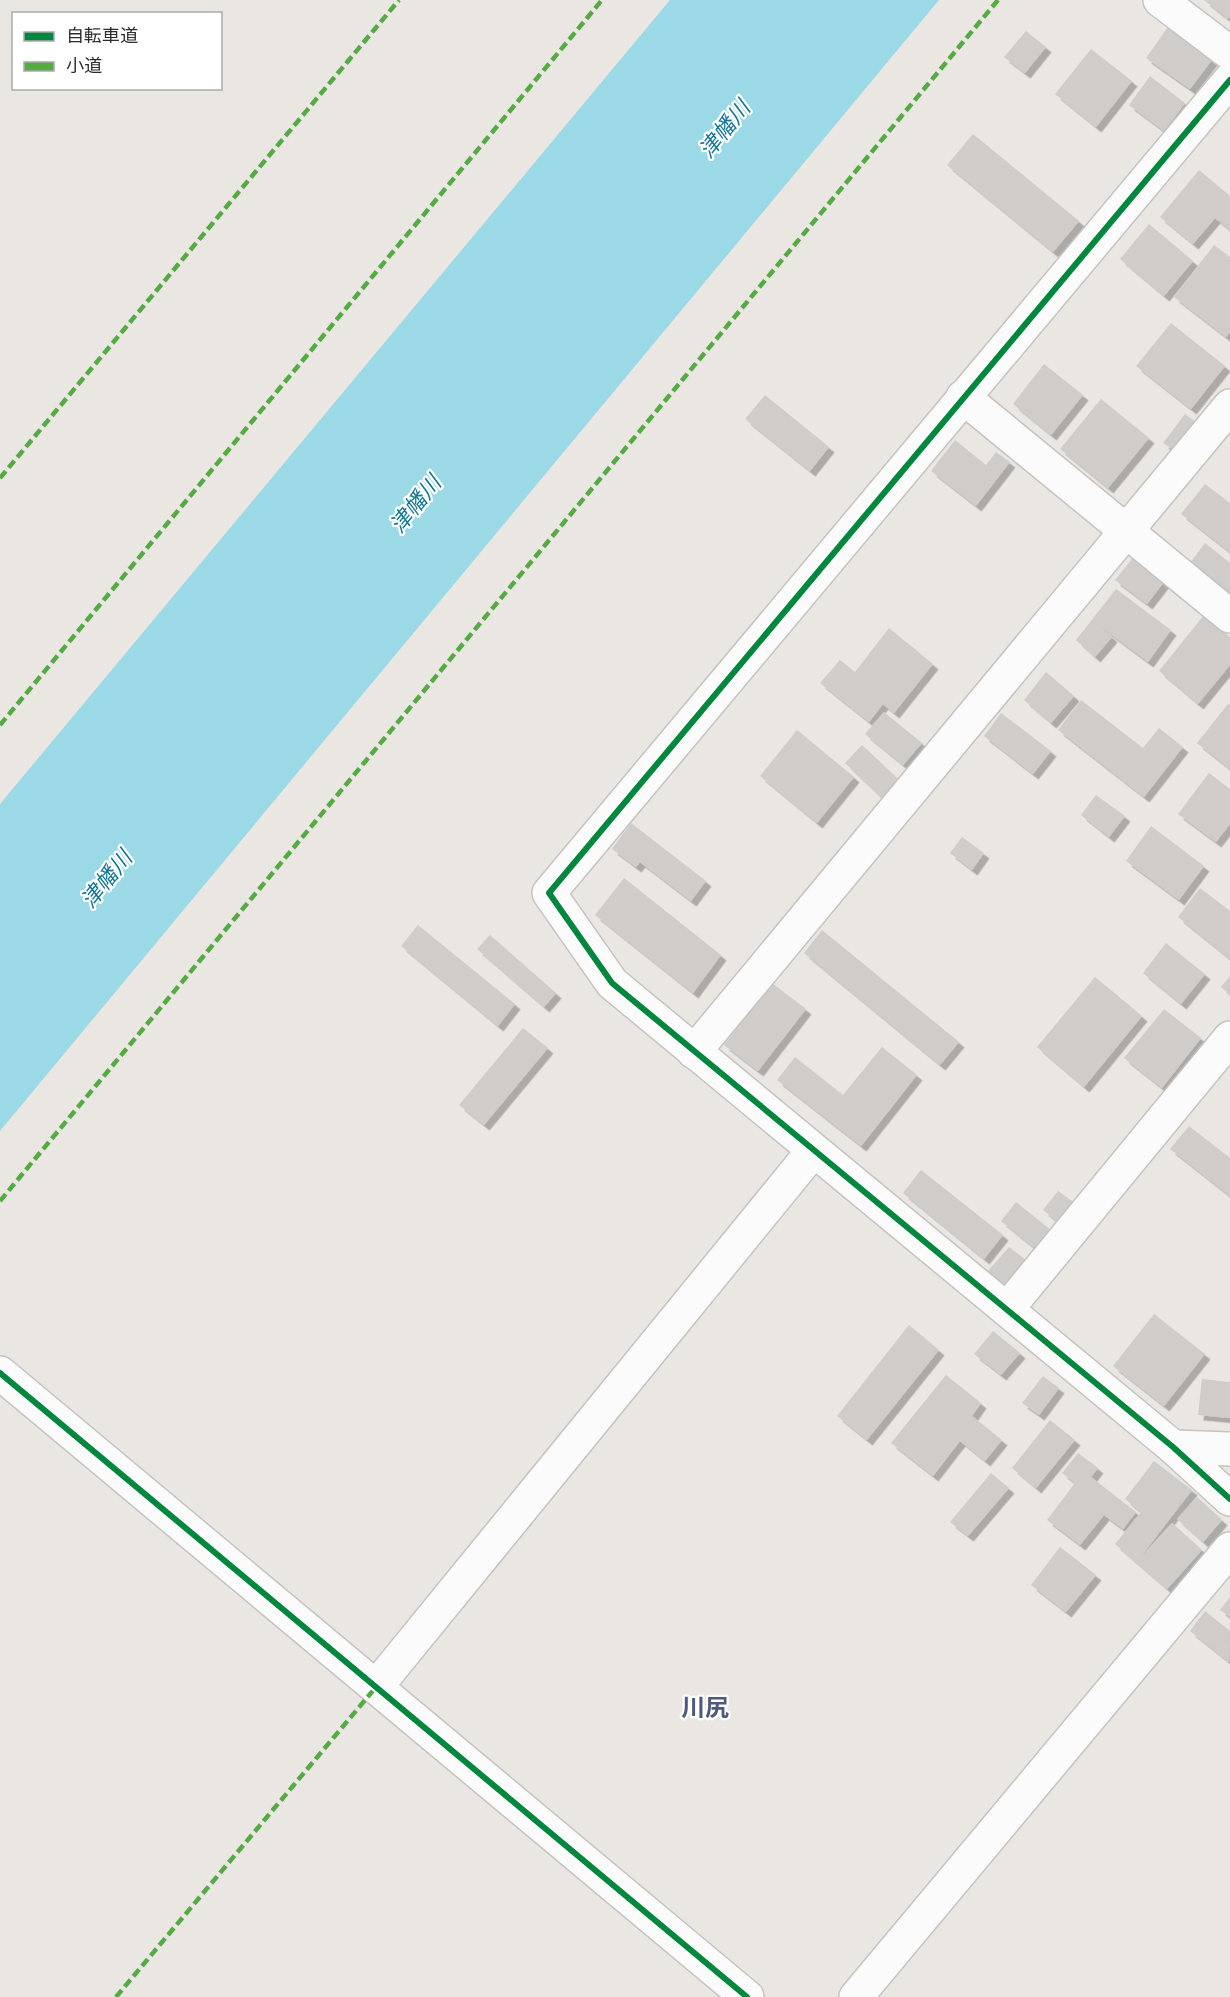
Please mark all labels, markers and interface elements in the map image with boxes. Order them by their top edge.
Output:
legend [12,12,222,90]
text: 自転車道 [66,24,138,47]
text: 小道 [66,54,102,77]
water label: 津幡川 [692,93,757,163]
water label: 津幡川 [383,468,448,538]
water label: 津幡川 [74,843,139,913]
district label: 川尻 [681,1692,729,1723]

